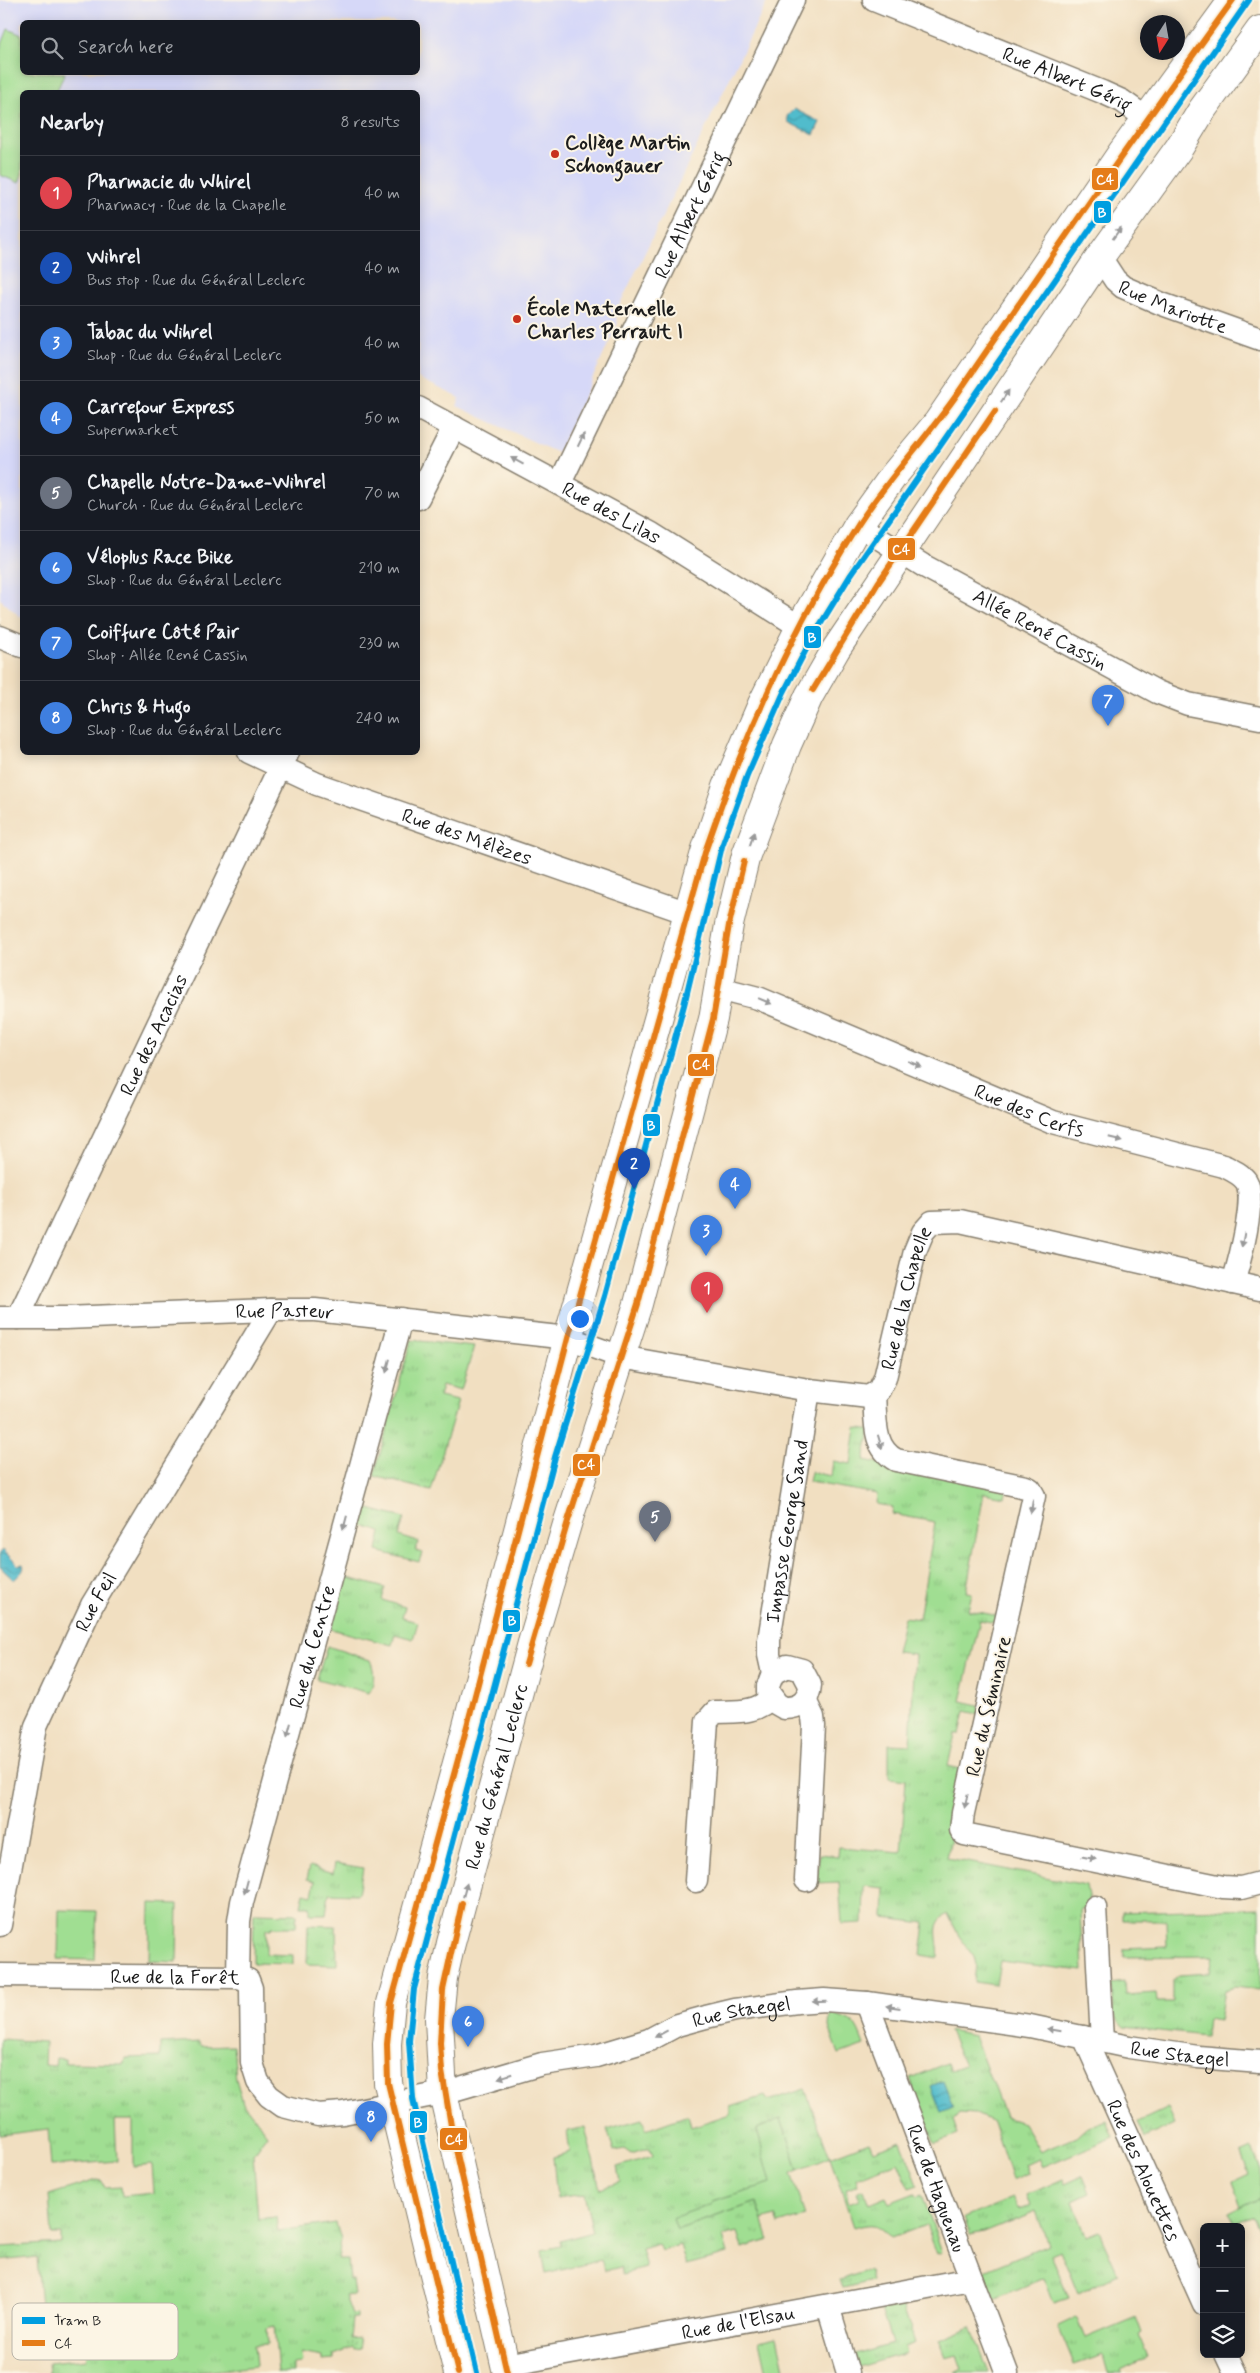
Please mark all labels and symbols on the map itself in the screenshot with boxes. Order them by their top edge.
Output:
north arrow [1140,15,1185,60]
street label: Rue Albert Gérig [998,41,1137,121]
place label: Collège Martin Schongauer [565,130,690,182]
street label: Rue Albert Gérig [649,147,735,283]
marker: Collège Martin Schongauer [549,148,561,160]
line badge: C4 [1091,167,1119,191]
text: C4 [1096,171,1115,189]
line badge: B [1093,200,1112,224]
text: B [1098,204,1107,222]
one-way arrow [1112,227,1122,240]
street label: Rue Mariotte [1114,275,1231,341]
place label: École Maternelle Charles Perrault I [527,295,683,346]
marker: École Maternelle Charles Perrault I [511,313,523,325]
one-way arrow [1000,389,1010,403]
one-way arrow [577,432,585,447]
one-way arrow [509,457,524,465]
street label: Rue des Lilas [557,476,666,551]
line badge: C4 [887,537,916,561]
text: C4 [892,541,911,559]
street label: Allée René Cassin [968,583,1112,678]
line badge: B [803,625,822,649]
text: B [808,629,817,647]
pin: 7 [1092,685,1124,726]
street label: Rue des Mélèzes [398,803,535,873]
one-way arrow [748,831,756,846]
street label: Rue des Acacias [114,970,195,1100]
one-way arrow [758,998,773,1005]
line badge: C4 [687,1053,715,1077]
text: C4 [692,1056,711,1074]
one-way arrow [908,1060,922,1068]
street label: Rue des Cerfs [970,1078,1087,1144]
line badge: B [642,1113,661,1137]
text: B [647,1117,656,1135]
one-way arrow [1109,1135,1124,1143]
pin: 2 [618,1148,650,1189]
pin: 4 [719,1168,751,1209]
pin: 3 [690,1215,722,1256]
street label: Rue de la Chapelle [875,1219,938,1373]
one-way arrow [1239,1232,1247,1248]
pin: 1 [691,1272,723,1313]
street label: Rue Pasteur [235,1298,335,1327]
your location [567,1306,593,1332]
one-way arrow [384,1358,392,1374]
one-way arrow [877,1435,885,1450]
street label: Impasse George Sand [760,1438,816,1625]
line badge: C4 [572,1453,601,1477]
text: C4 [577,1456,596,1474]
one-way arrow [1028,1498,1036,1514]
pin: 5 [639,1501,671,1542]
one-way arrow [341,1515,349,1530]
street label: Rue Feil [69,1567,124,1637]
street label: Rue du Centre [283,1582,343,1712]
line badge: B [502,1609,521,1633]
text: B [508,1612,517,1630]
street label: Rue du Séminaire [960,1633,1019,1779]
street label: Rue du Général Leclerc [459,1681,535,1873]
one-way arrow [284,1723,292,1738]
one-way arrow [962,1793,970,1808]
one-way arrow [1082,1855,1098,1863]
one-way arrow [242,1879,250,1895]
one-way arrow [461,1882,469,1897]
street label: Rue de la Forêt [110,1964,240,1992]
street label: Rue Staegel [689,1991,792,2035]
one-way arrow [810,1997,826,2005]
one-way arrow [885,2003,901,2011]
pin: 6 [452,2006,484,2047]
one-way arrow [1046,2026,1062,2034]
one-way arrow [654,2030,668,2038]
street label: Rue Staegel [1129,2035,1230,2074]
one-way arrow [497,2072,512,2080]
street label: Rue des Alouettes [1099,2096,1186,2246]
pin: 8 [355,2101,387,2142]
line badge: B [409,2110,428,2134]
text: B [414,2114,423,2132]
street label: Rue de Haguenau [899,2121,972,2256]
line badge: C4 [439,2127,468,2151]
text: C4 [445,2131,464,2149]
street label: Rue de l'Elsau [679,2300,797,2347]
legend [12,2303,178,2360]
text: Tram B [54,2312,101,2330]
text: C4 [54,2335,72,2353]

